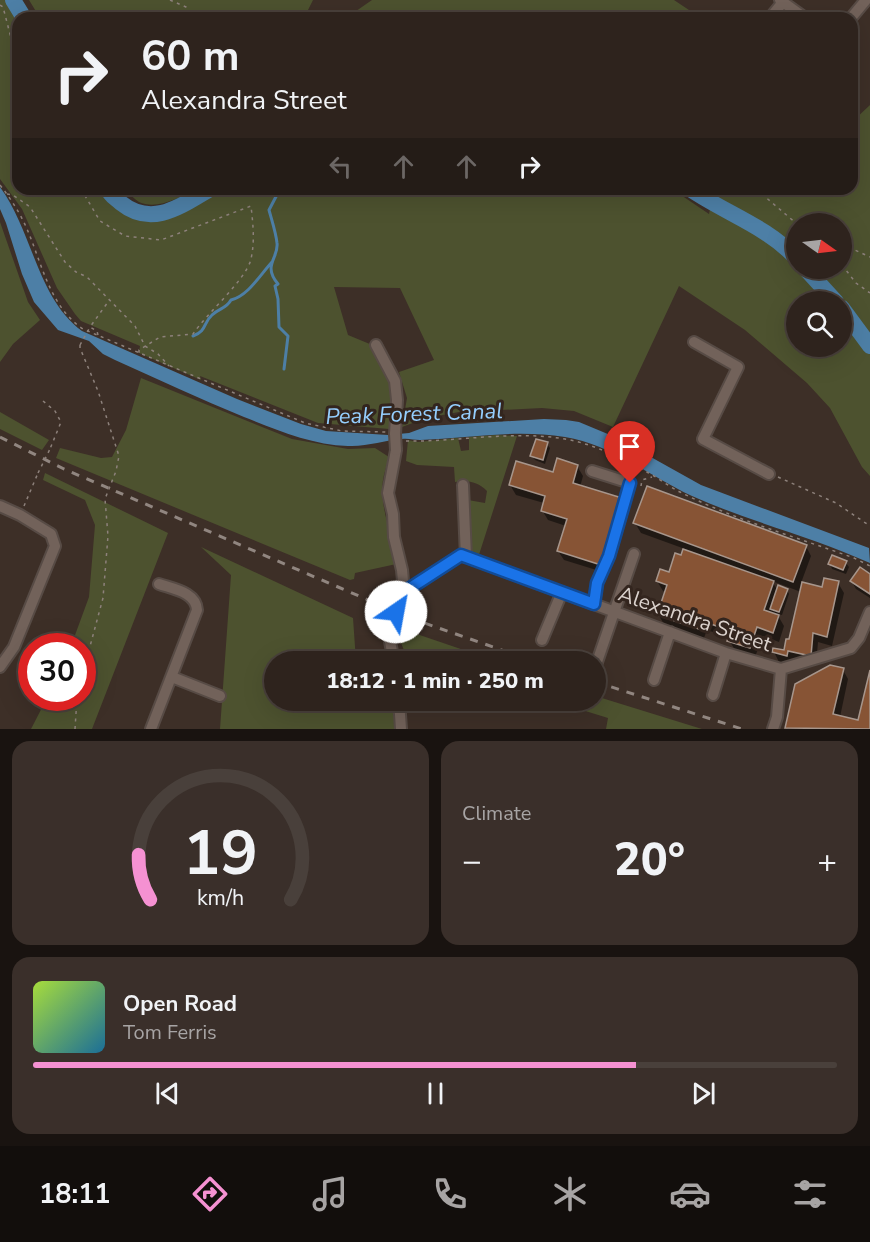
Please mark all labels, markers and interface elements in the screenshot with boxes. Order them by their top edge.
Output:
text: 60 m [141,28,240,85]
icon: right [42,36,120,114]
text: Alexandra Street [141,82,347,119]
icon: left [324,150,357,183]
icon: ahead [387,150,420,183]
icon: ahead [450,150,483,183]
icon: right [513,150,546,183]
north arrow [786,213,852,279]
map controls [786,213,852,357]
button: search [786,291,852,357]
water label: Peak Forest Canal [325,396,503,432]
pin [604,421,655,483]
icon: arrive [613,430,646,463]
position arrow [364,580,428,644]
street label: Alexandra Street [615,580,776,658]
speed limit sign: 30 [18,633,96,711]
text: 18:12 · 1 min · 250 m [326,666,544,696]
text: Climate [462,800,531,827]
text: 19 [183,811,258,896]
text: 20° [614,830,685,891]
text: − [462,839,482,884]
text: + [817,839,837,884]
text: km/h [197,883,244,913]
text: Open Road [123,989,237,1019]
text: Tom Ferris [123,1019,217,1046]
icon: previous [151,1077,184,1110]
icon: pause [419,1077,452,1110]
icon: next [687,1077,720,1110]
icon: directions [189,1173,231,1215]
icon: music [309,1173,351,1215]
icon: phone [429,1173,471,1215]
icon: climate [549,1173,591,1215]
icon: car [669,1173,711,1215]
icon: filters [789,1173,831,1215]
text: 18:11 [39,1176,111,1213]

